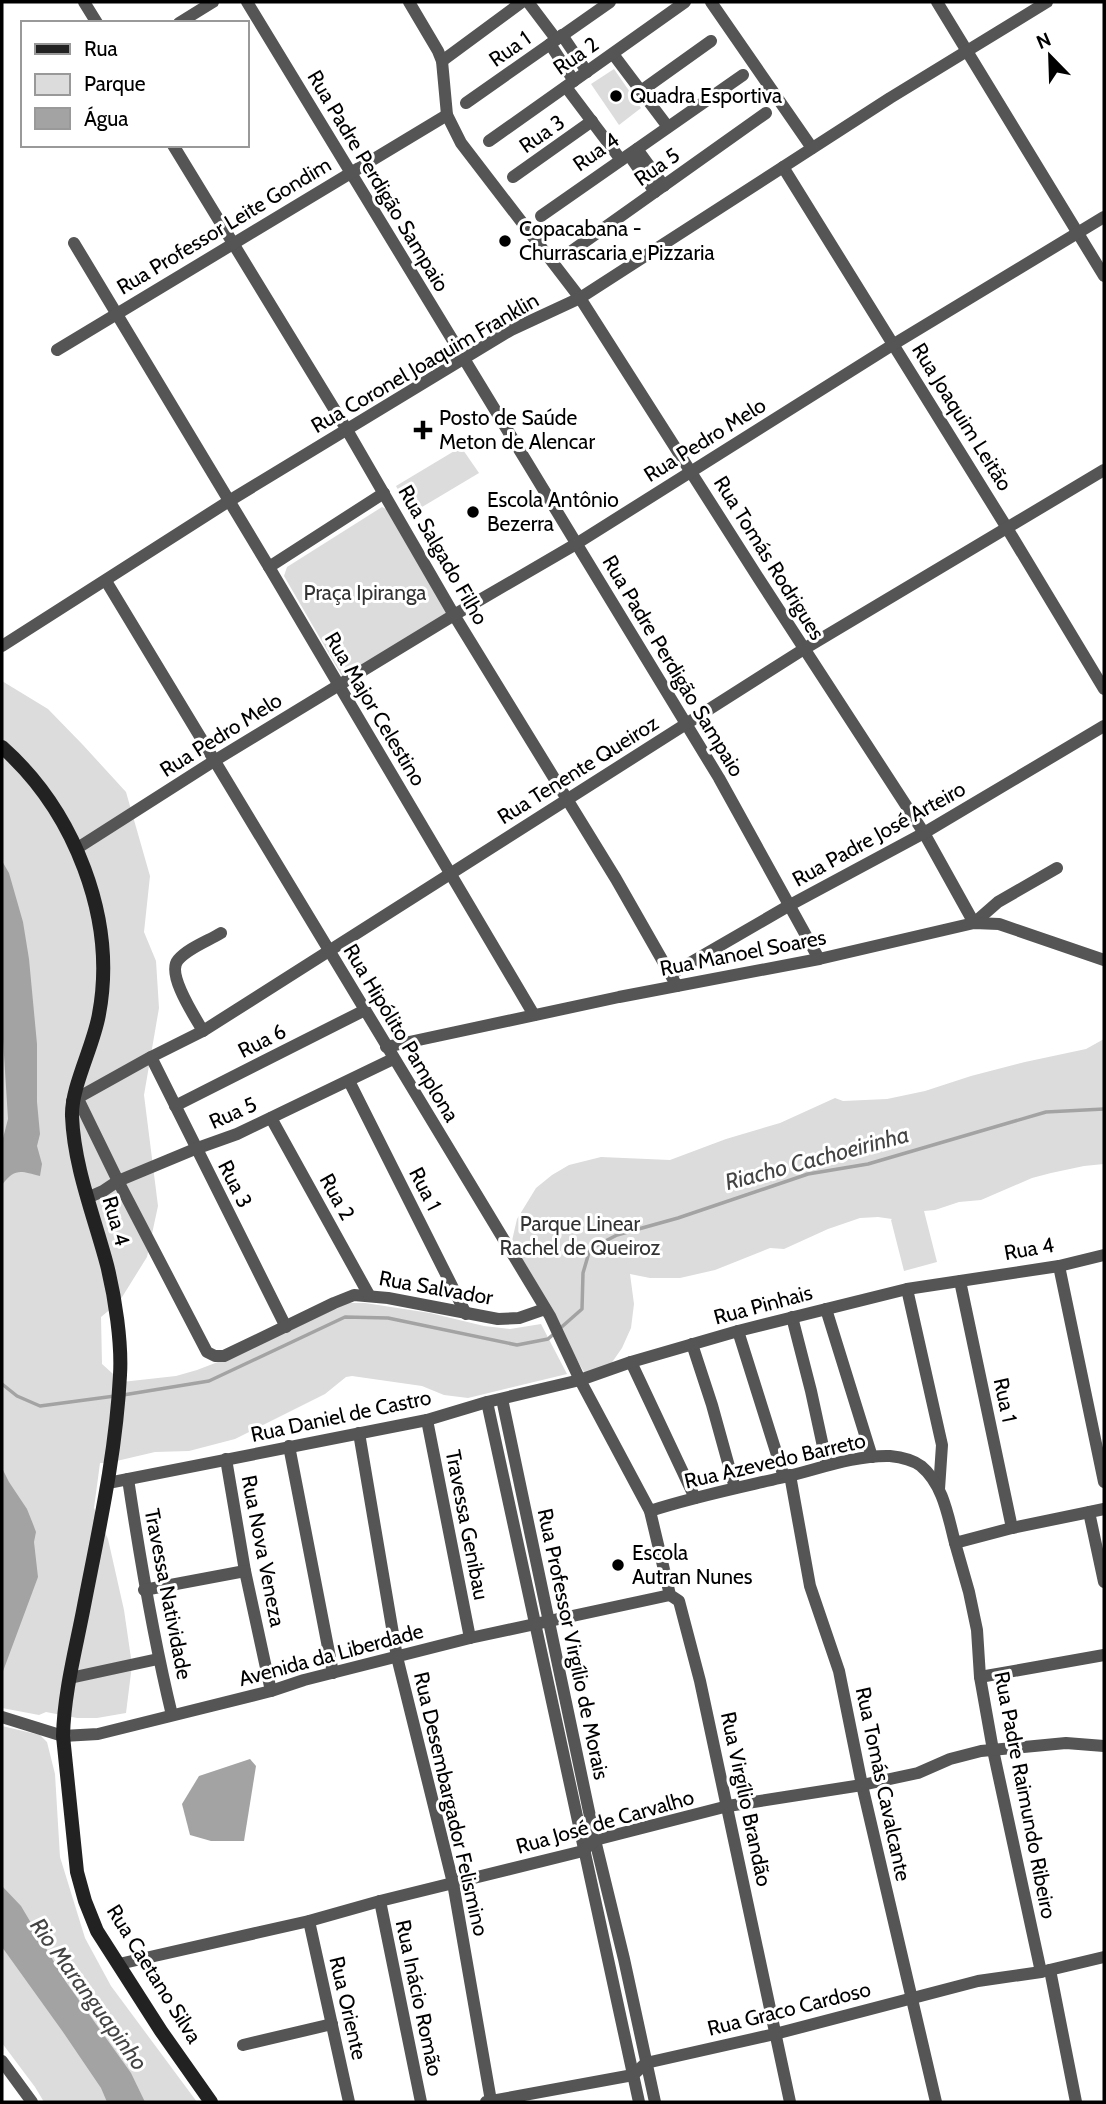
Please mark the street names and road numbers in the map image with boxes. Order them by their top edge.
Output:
street label: Rua 1 [484,25,535,72]
street label: Rua 2 [548,31,603,80]
street label: Rua Padre Perdigão Sampaio [302,66,455,296]
street label: Rua 3 [514,109,569,158]
street label: Rua 4 [568,127,624,176]
street label: Rua 5 [629,142,684,191]
street label: Rua Professor Leite Gondim [112,152,335,299]
street label: Rua Coronel Joaquim Franklin [307,287,543,438]
street label: Rua Joaquim Leitão [907,338,1018,495]
street label: Rua Pedro Melo [639,392,770,487]
street label: Rua Tomás Rodrigues [709,471,830,645]
street label: Rua Salgado Filho [393,480,494,629]
street label: Rua Padre Perdigão Sampaio [597,551,750,781]
street label: Rua Major Celestino [319,627,431,791]
street label: Rua Pedro Melo [155,687,286,782]
street label: Rua Tenente Queiroz [493,710,663,829]
street label: Rua Padre José Arteiro [788,776,970,892]
street label: Rua Manoel Soares [658,924,828,981]
street label: Rua Hipólito Pamplona [338,939,465,1126]
street label: Rua 6 [234,1018,290,1063]
street label: Rua 5 [205,1091,261,1134]
street label: Rua 3 [213,1156,258,1212]
street label: Rua 1 [404,1163,447,1215]
street label: Rua 2 [315,1169,360,1224]
street label: Rua 4 [98,1193,135,1249]
street label: Rua 4 [1002,1232,1056,1265]
street label: Rua Salvador [377,1265,495,1310]
street label: Rua Pinhais [711,1279,815,1330]
street label: Rua 1 [989,1375,1022,1425]
street label: Rua Daniel de Castro [248,1384,433,1447]
street label: Rua Azevedo Barreto [682,1427,868,1494]
street label: Travessa Genibau [441,1448,494,1602]
street label: Rua Nova Veneza [237,1473,290,1629]
street label: Travessa Natividade [140,1506,197,1682]
street label: Rua Professor Virgílio de Morais [533,1506,615,1782]
street label: Avenida da Liberdade [236,1618,426,1691]
street label: Rua Desembargador Felismino [409,1669,494,1938]
street label: Rua Padre Raimundo Ribeiro [989,1669,1062,1921]
street label: Rua Tomás Cavalcante [851,1684,916,1884]
street label: Rua Virgílio Brandão [716,1709,777,1889]
street label: Rua José de Carvalho [513,1784,697,1859]
street label: Rua Caetano Silva [102,1900,207,2048]
street label: Rua Inácio Romão [391,1917,448,2078]
street label: Rua Oriente [324,1954,373,2062]
street label: Rua Graco Cardoso [705,1976,873,2041]

